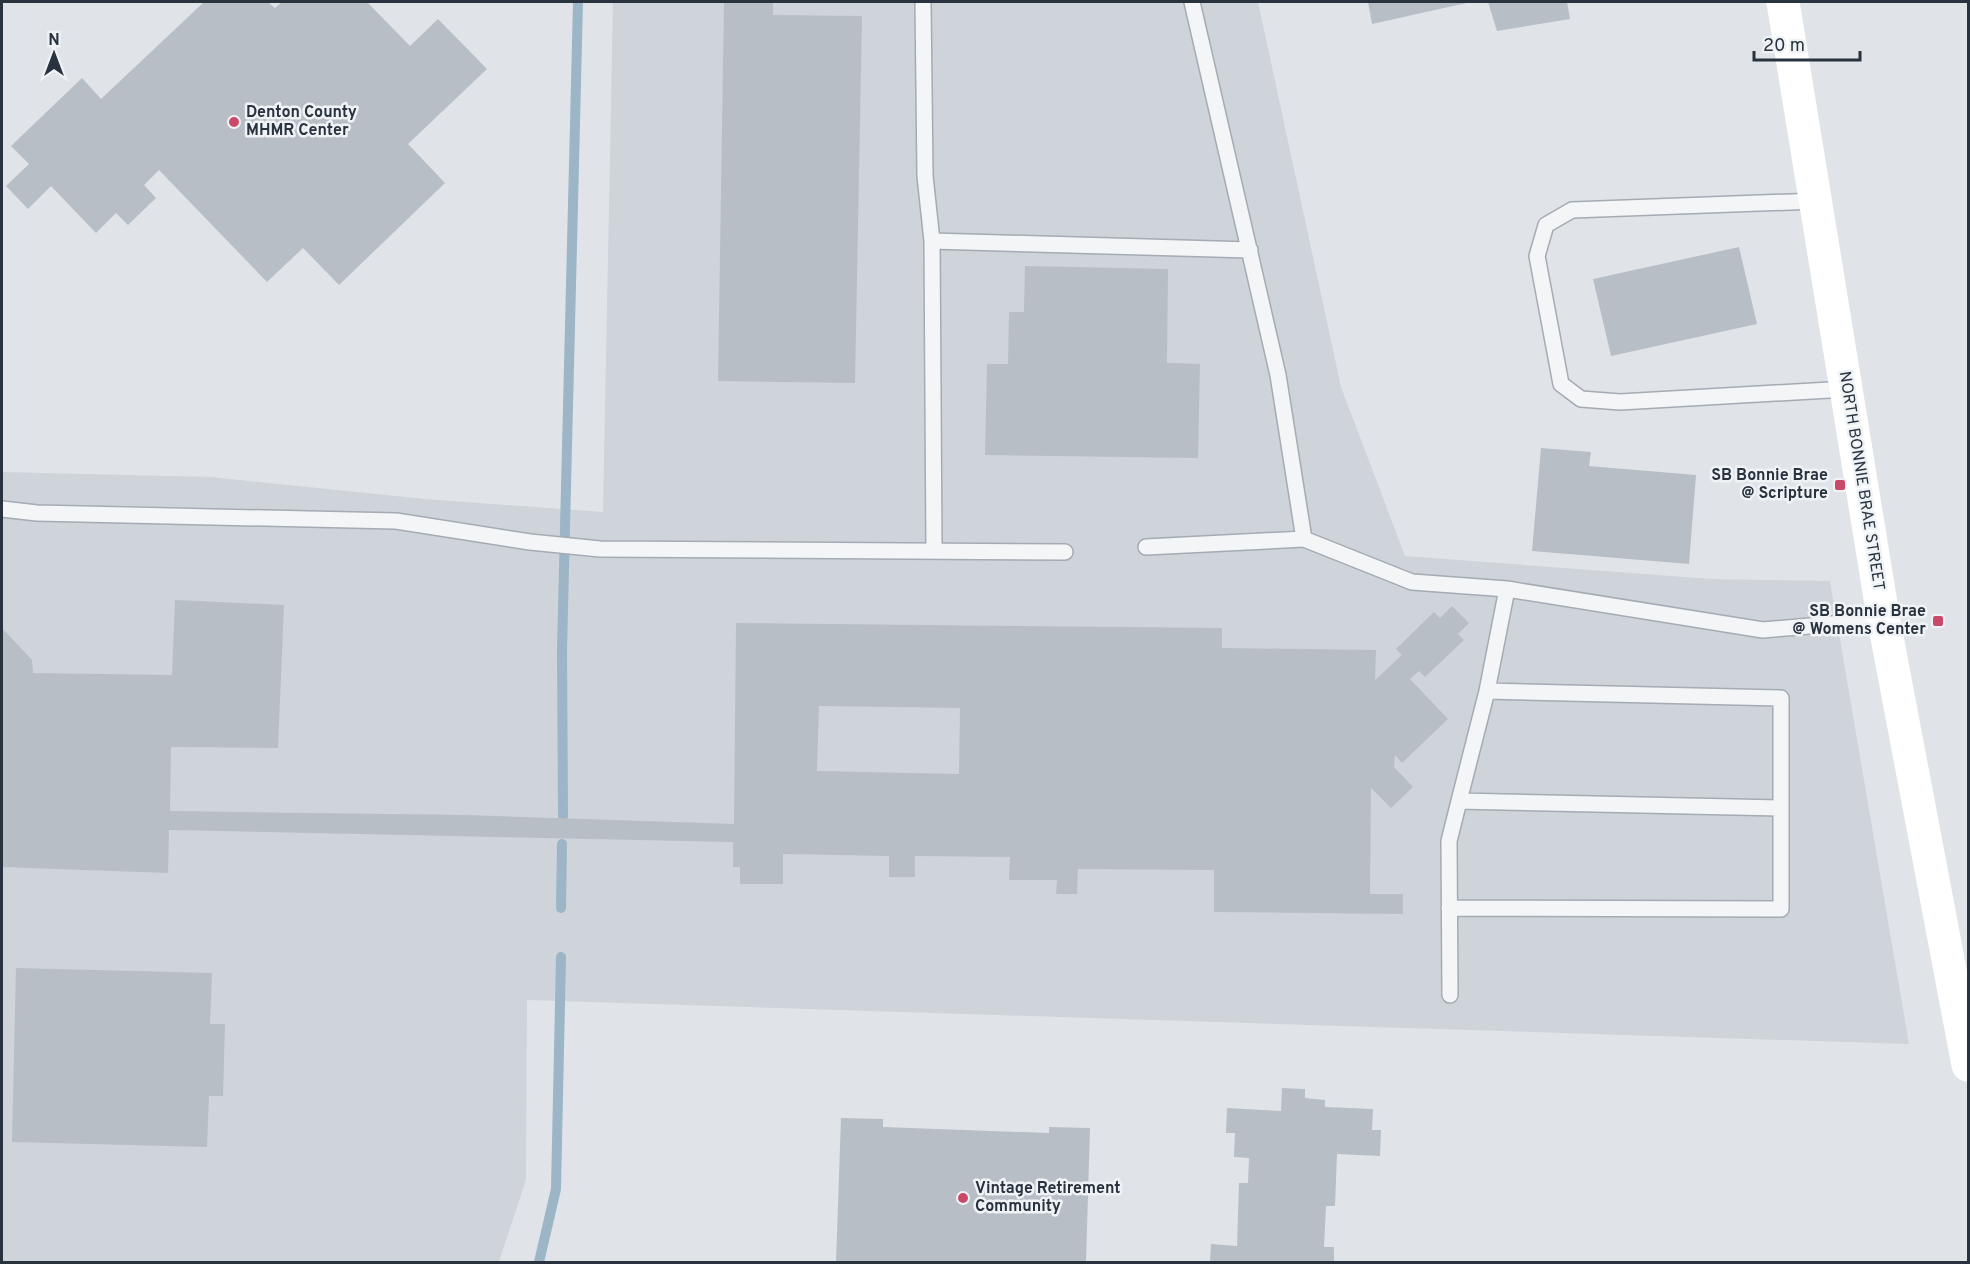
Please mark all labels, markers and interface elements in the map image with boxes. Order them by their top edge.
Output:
north arrow [24,24,84,84]
scale bar [1754,24,1860,62]
text: N [48,31,60,51]
text: 20 m [1763,35,1805,58]
place label: Denton County MHMR Center [246,103,357,141]
marker: Denton County MHMR Center [227,115,241,129]
street label: NORTH BONNIE BRAE STREET [1834,370,1888,592]
place label: SB Bonnie Brae @ Scripture [1711,466,1828,504]
marker: SB Bonnie Brae @ Scripture [1833,478,1847,492]
place label: SB Bonnie Brae @ Womens Center [1792,602,1926,640]
marker: SB Bonnie Brae @ Womens Center [1931,614,1945,628]
place label: Vintage Retirement Community [975,1179,1121,1217]
marker: Vintage Retirement Community [956,1191,970,1205]

